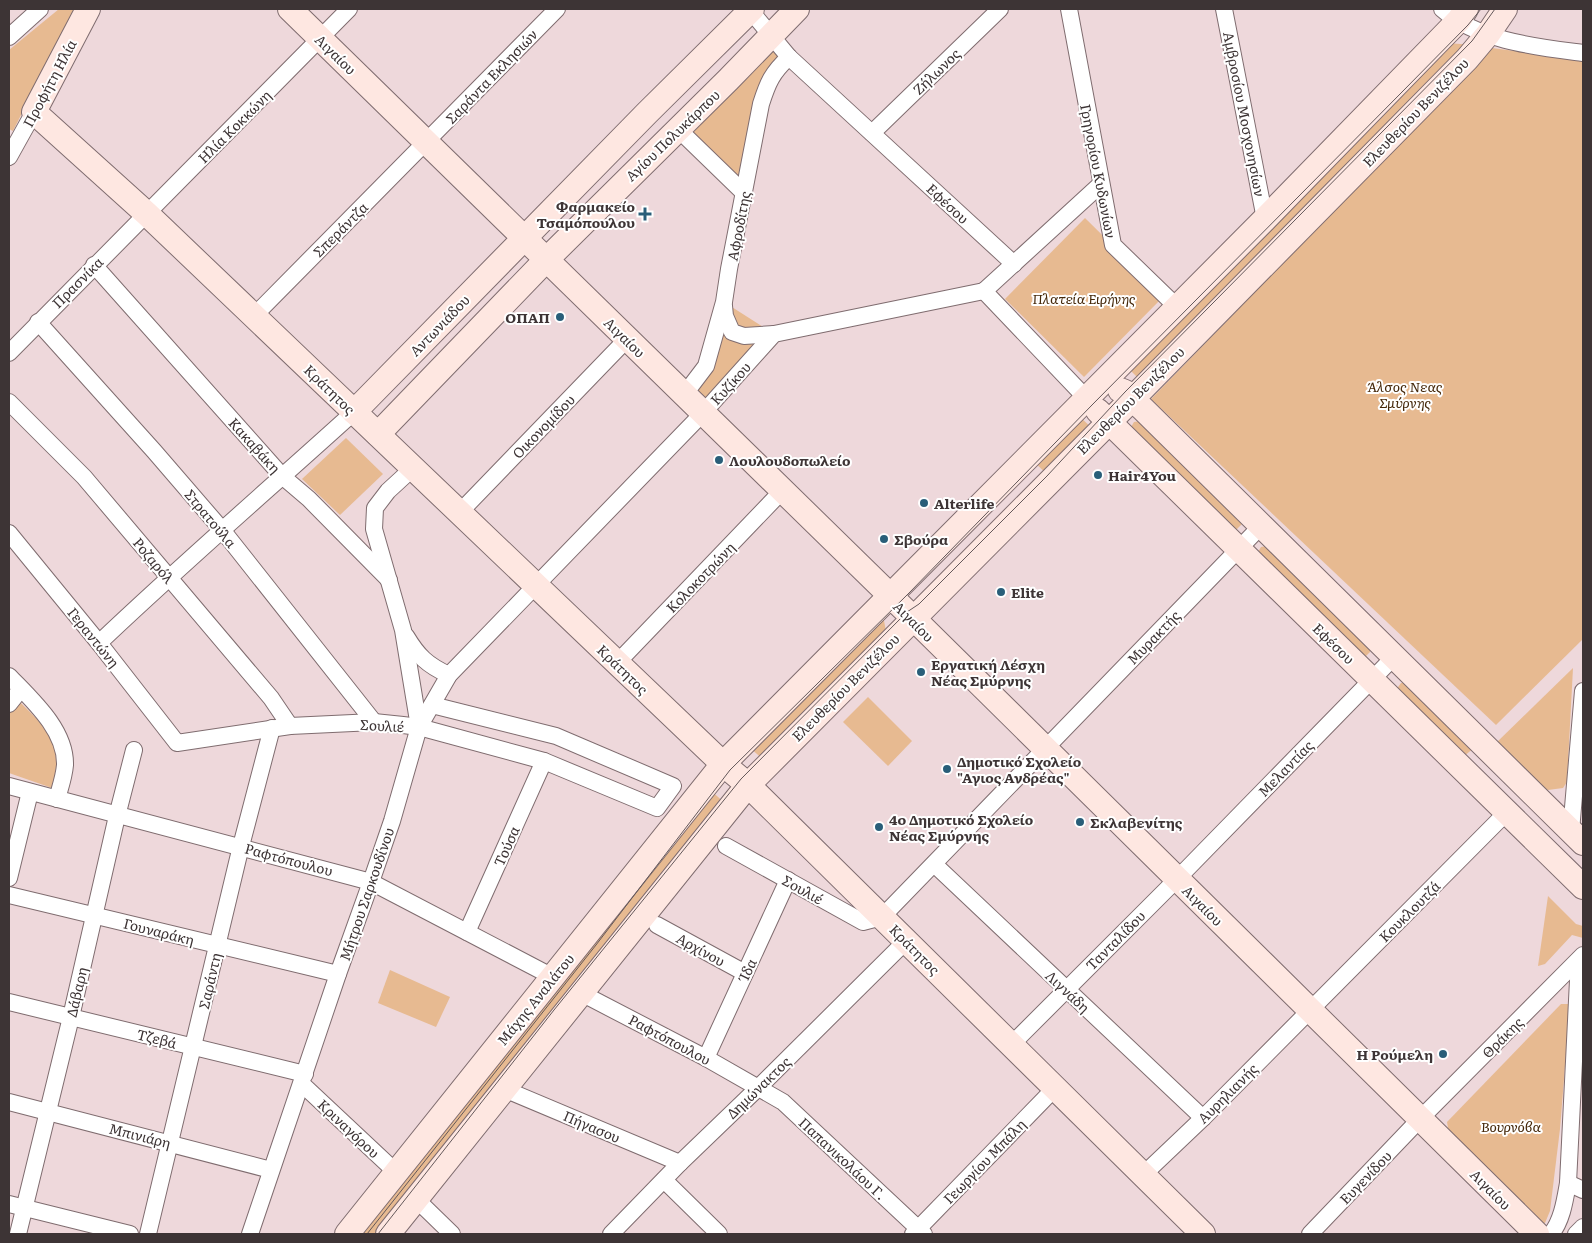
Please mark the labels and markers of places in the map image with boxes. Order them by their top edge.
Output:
place label: Φαρμακείο Τσαμόπουλου [537,196,635,232]
marker: Φαρμακείο Τσαμόπουλου [639,208,651,220]
place label: ΟΠΑΠ [505,307,550,327]
marker: ΟΠΑΠ [554,311,566,323]
place label: Λουλουδοπωλείο [729,450,850,470]
marker: Λουλουδοπωλείο [713,454,725,466]
place label: Hair4You [1108,465,1177,485]
marker: Hair4You [1092,469,1104,481]
place label: Alterlife [934,493,995,513]
marker: Alterlife [918,497,930,509]
place label: Σβούρα [894,529,948,549]
marker: Σβούρα [878,533,890,545]
place label: Elite [1011,582,1044,602]
marker: Elite [995,586,1007,598]
place label: Εργατική Λέσχη Νέας Σμύρνης [931,654,1045,690]
marker: Εργατική Λέσχη Νέας Σμύρνης [915,666,927,678]
place label: Δημοτικό Σχολείο "Αγιος Ανδρέας" [957,751,1081,787]
marker: Δημοτικό Σχολείο "Αγιος Ανδρέας" [941,763,953,775]
place label: 4o Δημοτικό Σχολείο Νέας Σμύρνης [889,809,1033,845]
place label: Σκλαβενίτης [1090,812,1183,832]
marker: Σκλαβενίτης [1074,816,1086,828]
marker: 4o Δημοτικό Σχολείο Νέας Σμύρνης [873,821,885,833]
place label: Η Ρούμελη [1357,1044,1433,1064]
marker: Η Ρούμελη [1437,1048,1449,1060]

